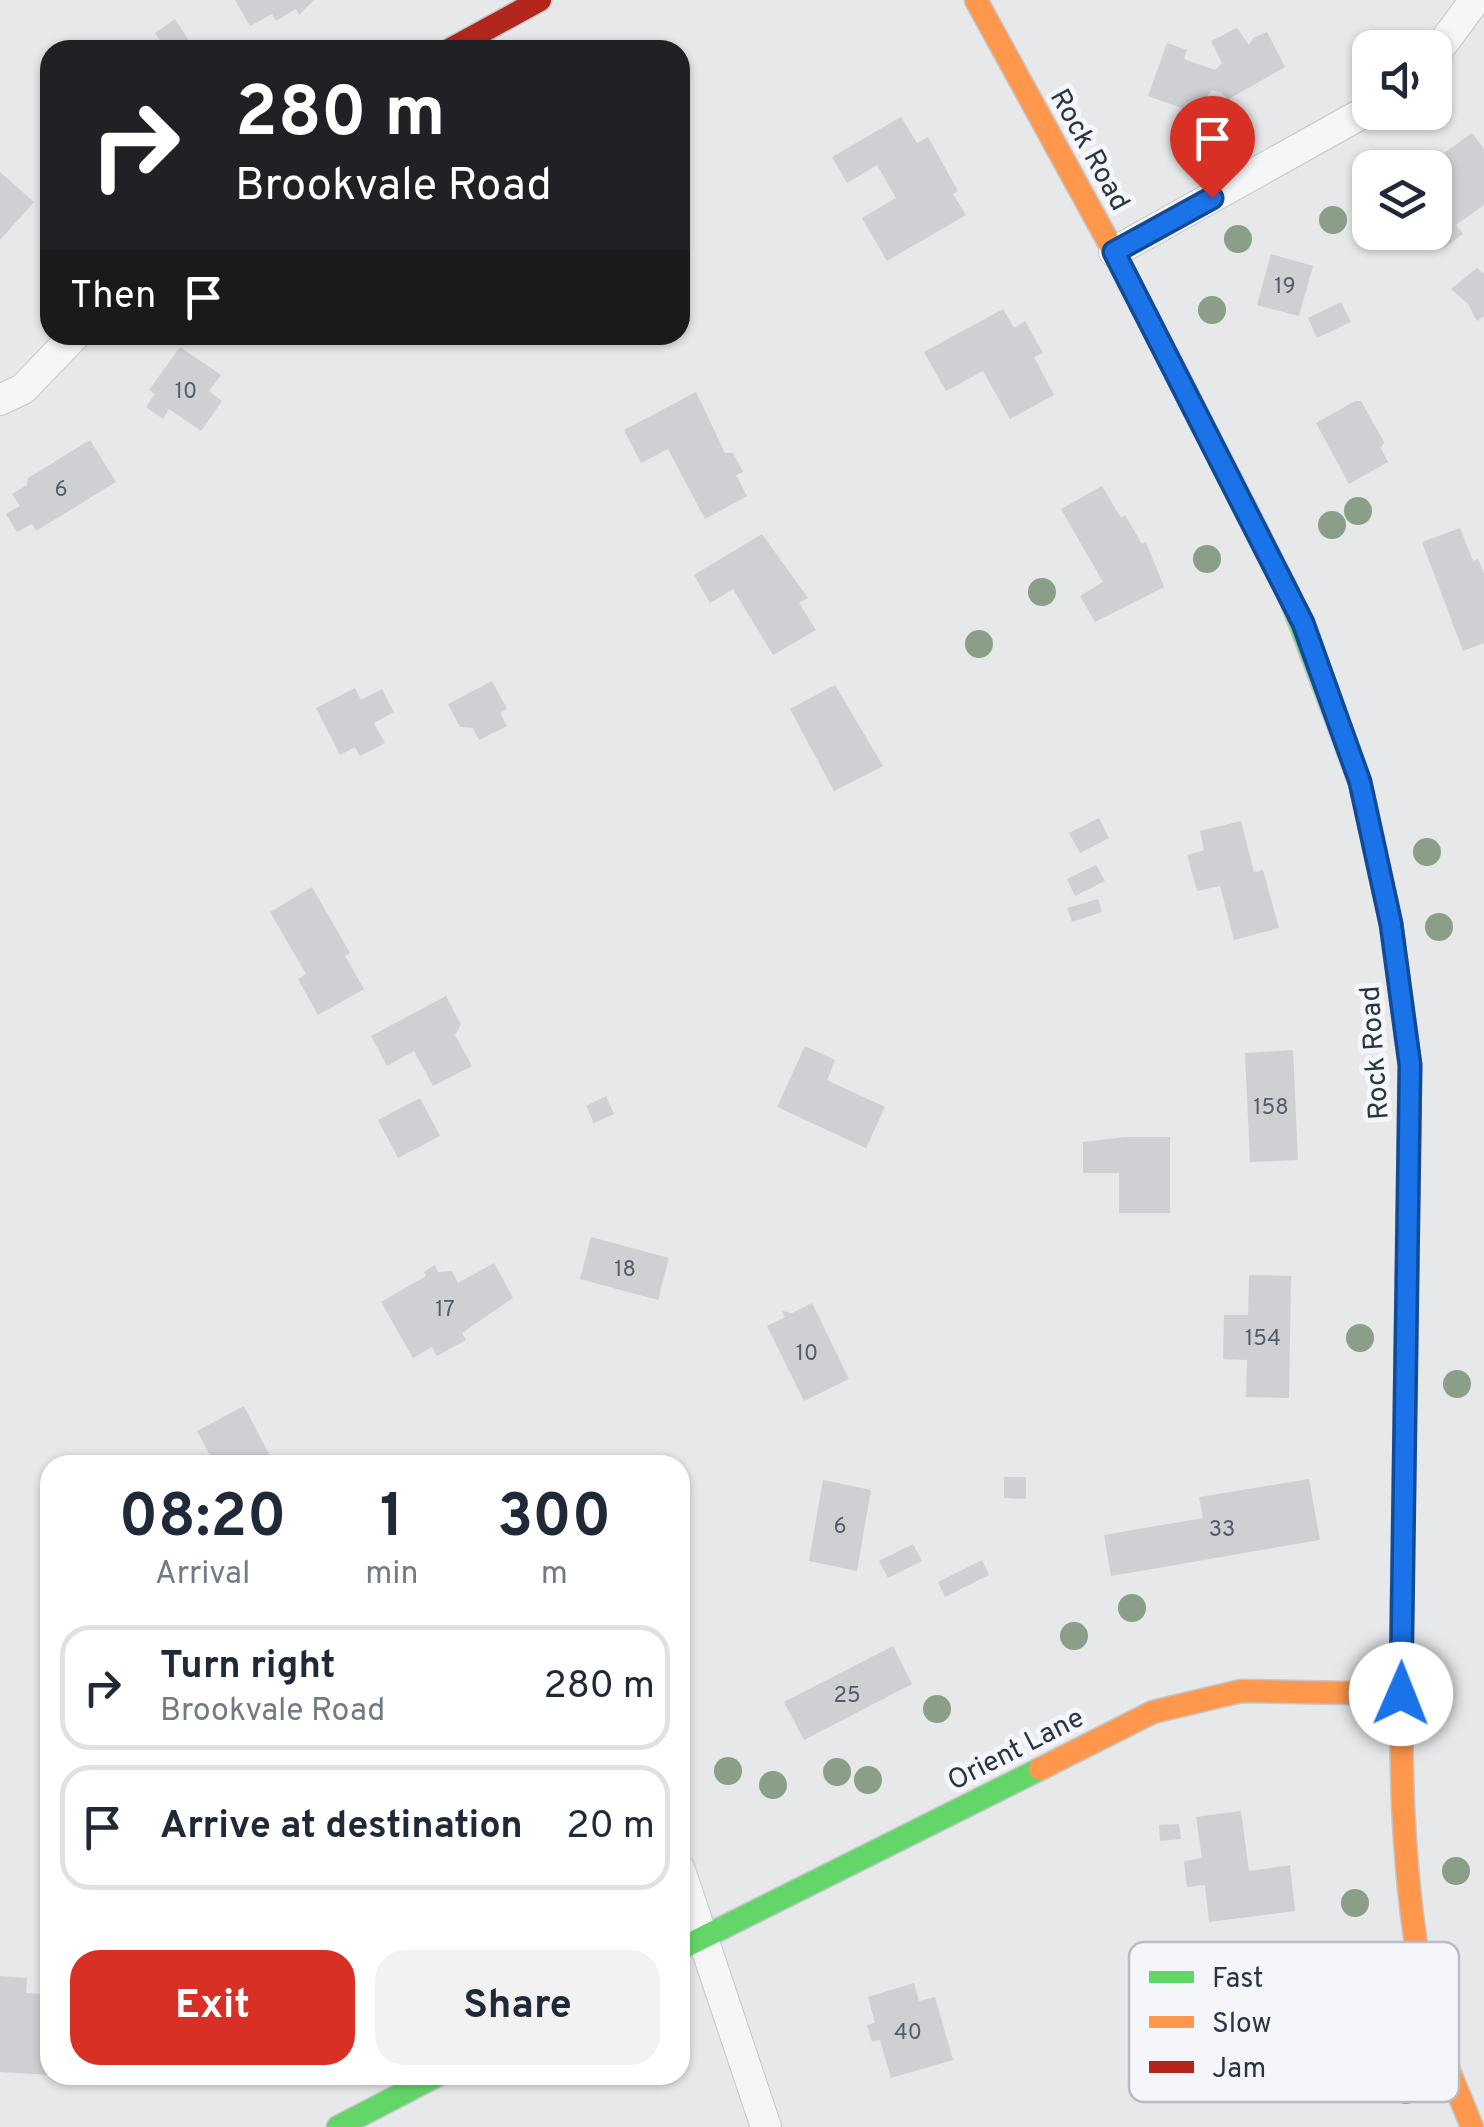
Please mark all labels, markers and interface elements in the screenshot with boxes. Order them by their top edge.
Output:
map controls [1352,30,1452,250]
button: sound [1352,30,1452,130]
text: 280 m [235,72,446,161]
icon: right [70,80,200,210]
street label: Rock Road [1040,83,1137,218]
pin [1170,96,1255,199]
icon: arrive [1185,111,1240,166]
button: layers [1352,150,1452,250]
text: Brookvale Road [235,159,552,216]
icon: arrive [176,270,231,325]
text: Then [70,273,156,322]
house number: 19 [1274,274,1296,301]
house number: 10 [175,379,197,406]
house number: 6 [54,477,68,504]
street label: Rock Road [1353,985,1399,1121]
house number: 158 [1253,1095,1289,1122]
house number: 18 [614,1257,636,1284]
house number: 17 [435,1297,455,1324]
house number: 154 [1245,1326,1281,1353]
house number: 10 [796,1341,818,1368]
text: 08:20 [119,1482,287,1558]
text: 1 [380,1482,404,1558]
text: 300 [497,1482,611,1558]
house number: 6 [833,1514,847,1541]
house number: 33 [1209,1517,1235,1544]
text: Arrival [155,1555,250,1595]
text: min [365,1555,418,1595]
text: m [541,1555,568,1595]
position arrow [1349,1642,1453,1746]
text: Turn right [160,1643,335,1692]
icon: right [75,1660,130,1715]
text: 280 m [543,1663,655,1712]
house number: 25 [833,1683,861,1710]
text: Brookvale Road [160,1692,385,1732]
street label: Orient Lane [942,1701,1091,1800]
icon: arrive [75,1800,130,1855]
text: Arrive at destination [160,1803,523,1852]
text: 20 m [566,1803,655,1852]
legend [1129,1942,1459,2102]
button: Exit [70,1950,355,2065]
button: Share [375,1950,660,2065]
text: Fast [1212,1962,1264,1998]
text: Slow [1212,2007,1271,2043]
house number: 40 [894,2020,922,2047]
text: Jam [1212,2052,1266,2088]

